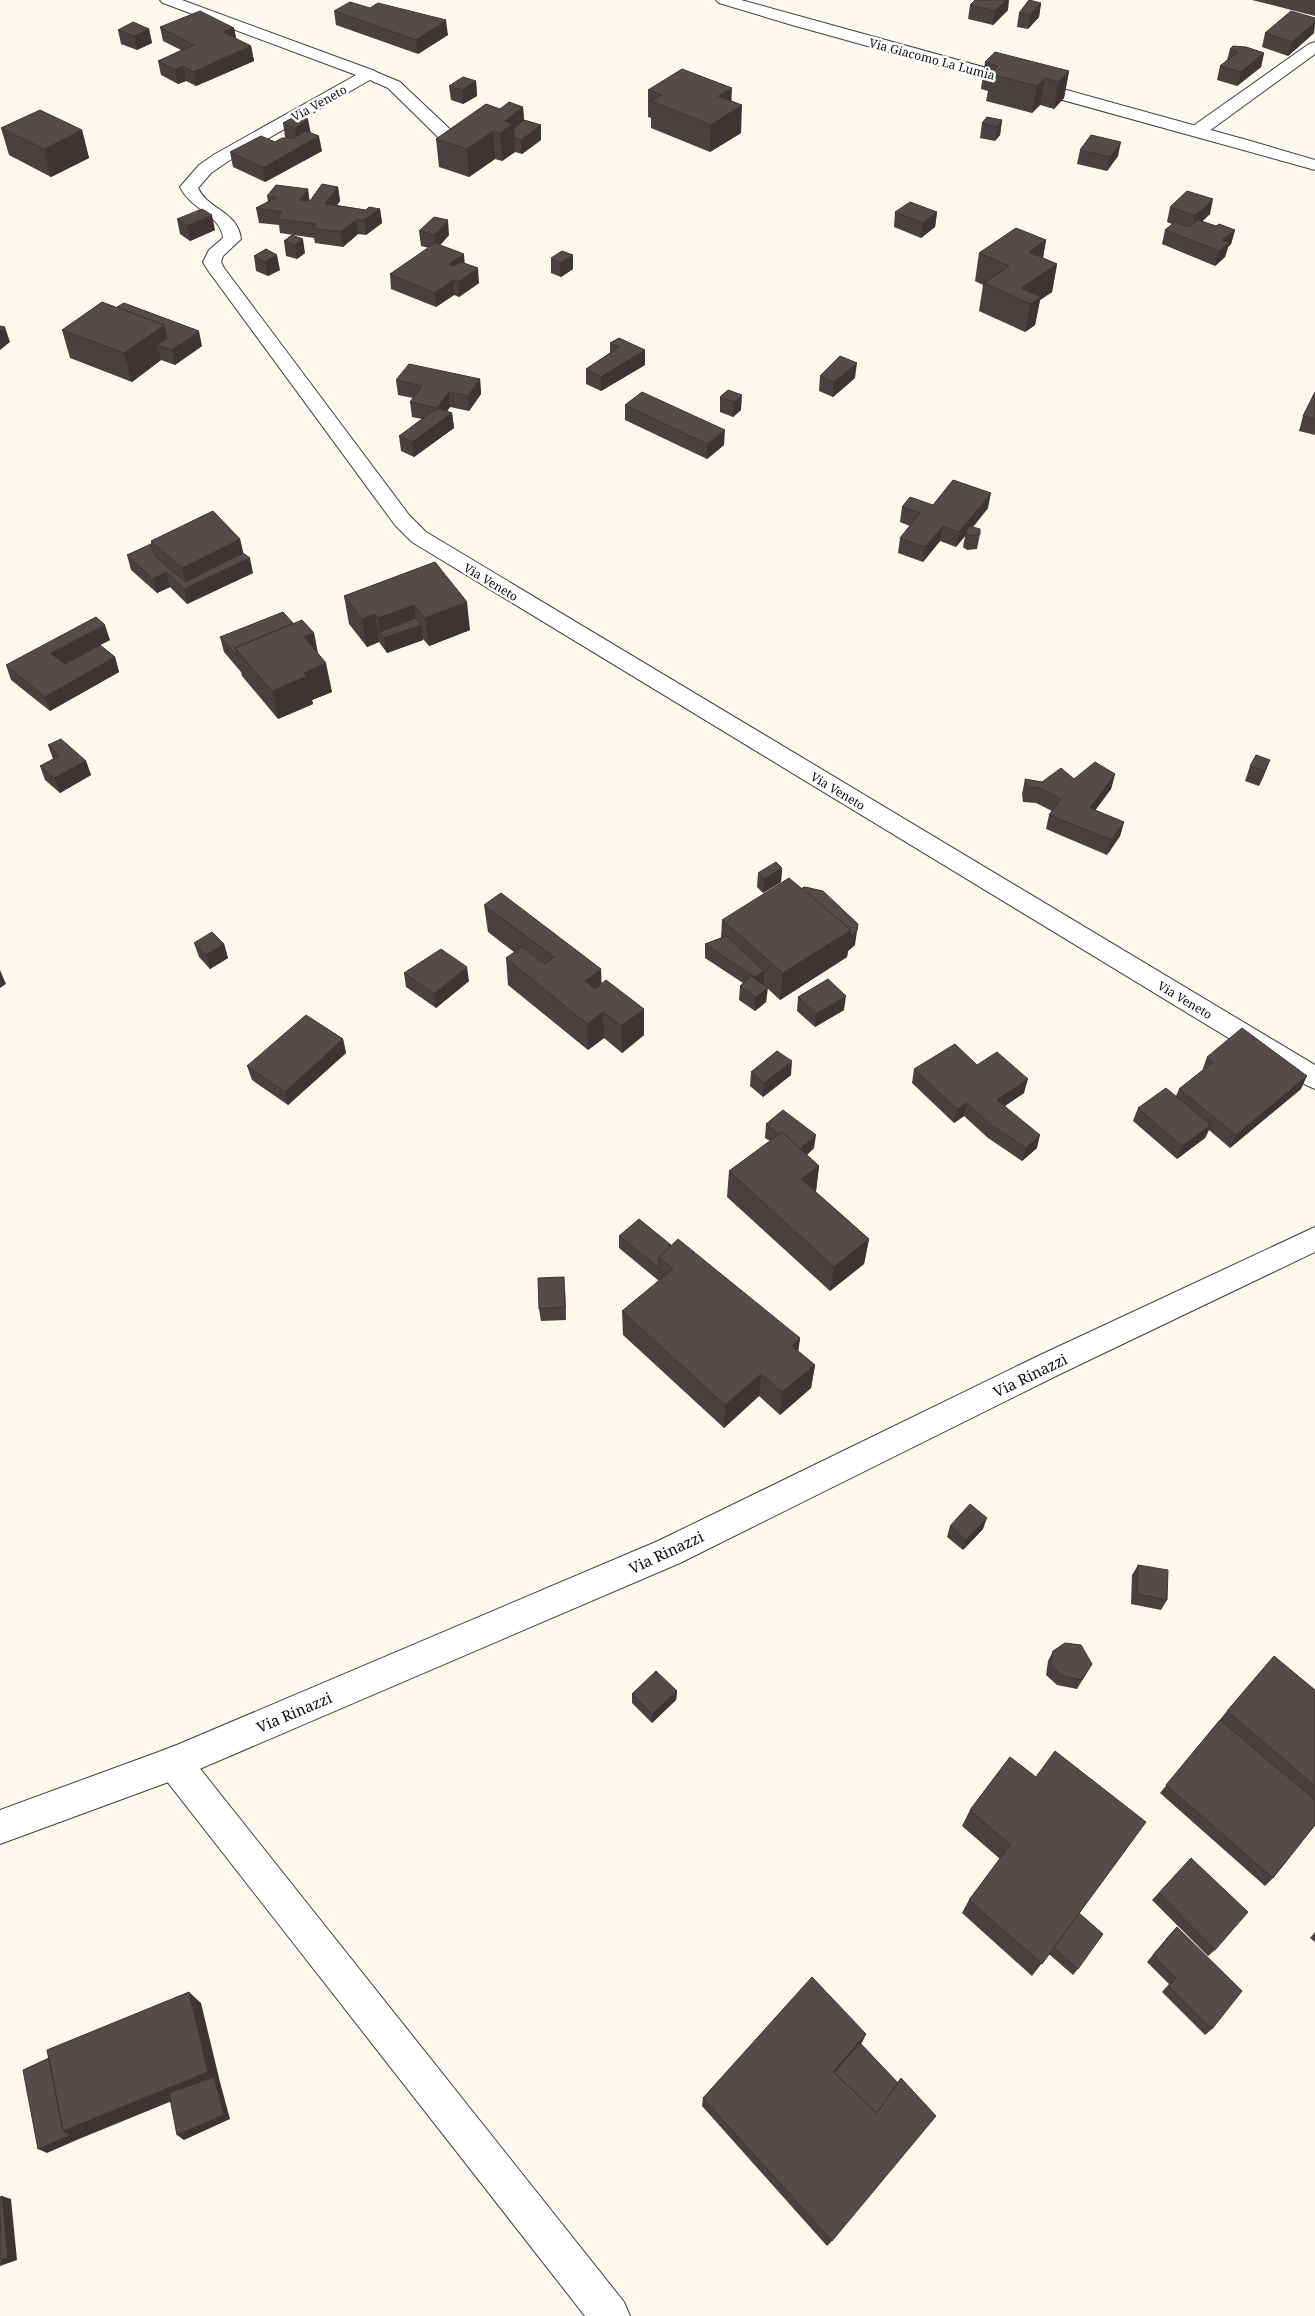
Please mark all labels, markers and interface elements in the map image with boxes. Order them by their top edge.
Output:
street label: Via Giacomo La Lumia [867,34,997,84]
street label: Via Veneto [288,81,350,125]
street label: Via Veneto [461,559,522,605]
street label: Via Veneto [808,768,869,814]
street label: Via Veneto [1155,977,1216,1023]
street label: Via Rinazzi [990,1348,1071,1402]
street label: Via Rinazzi [625,1526,707,1578]
street label: Via Rinazzi [253,1687,335,1737]

